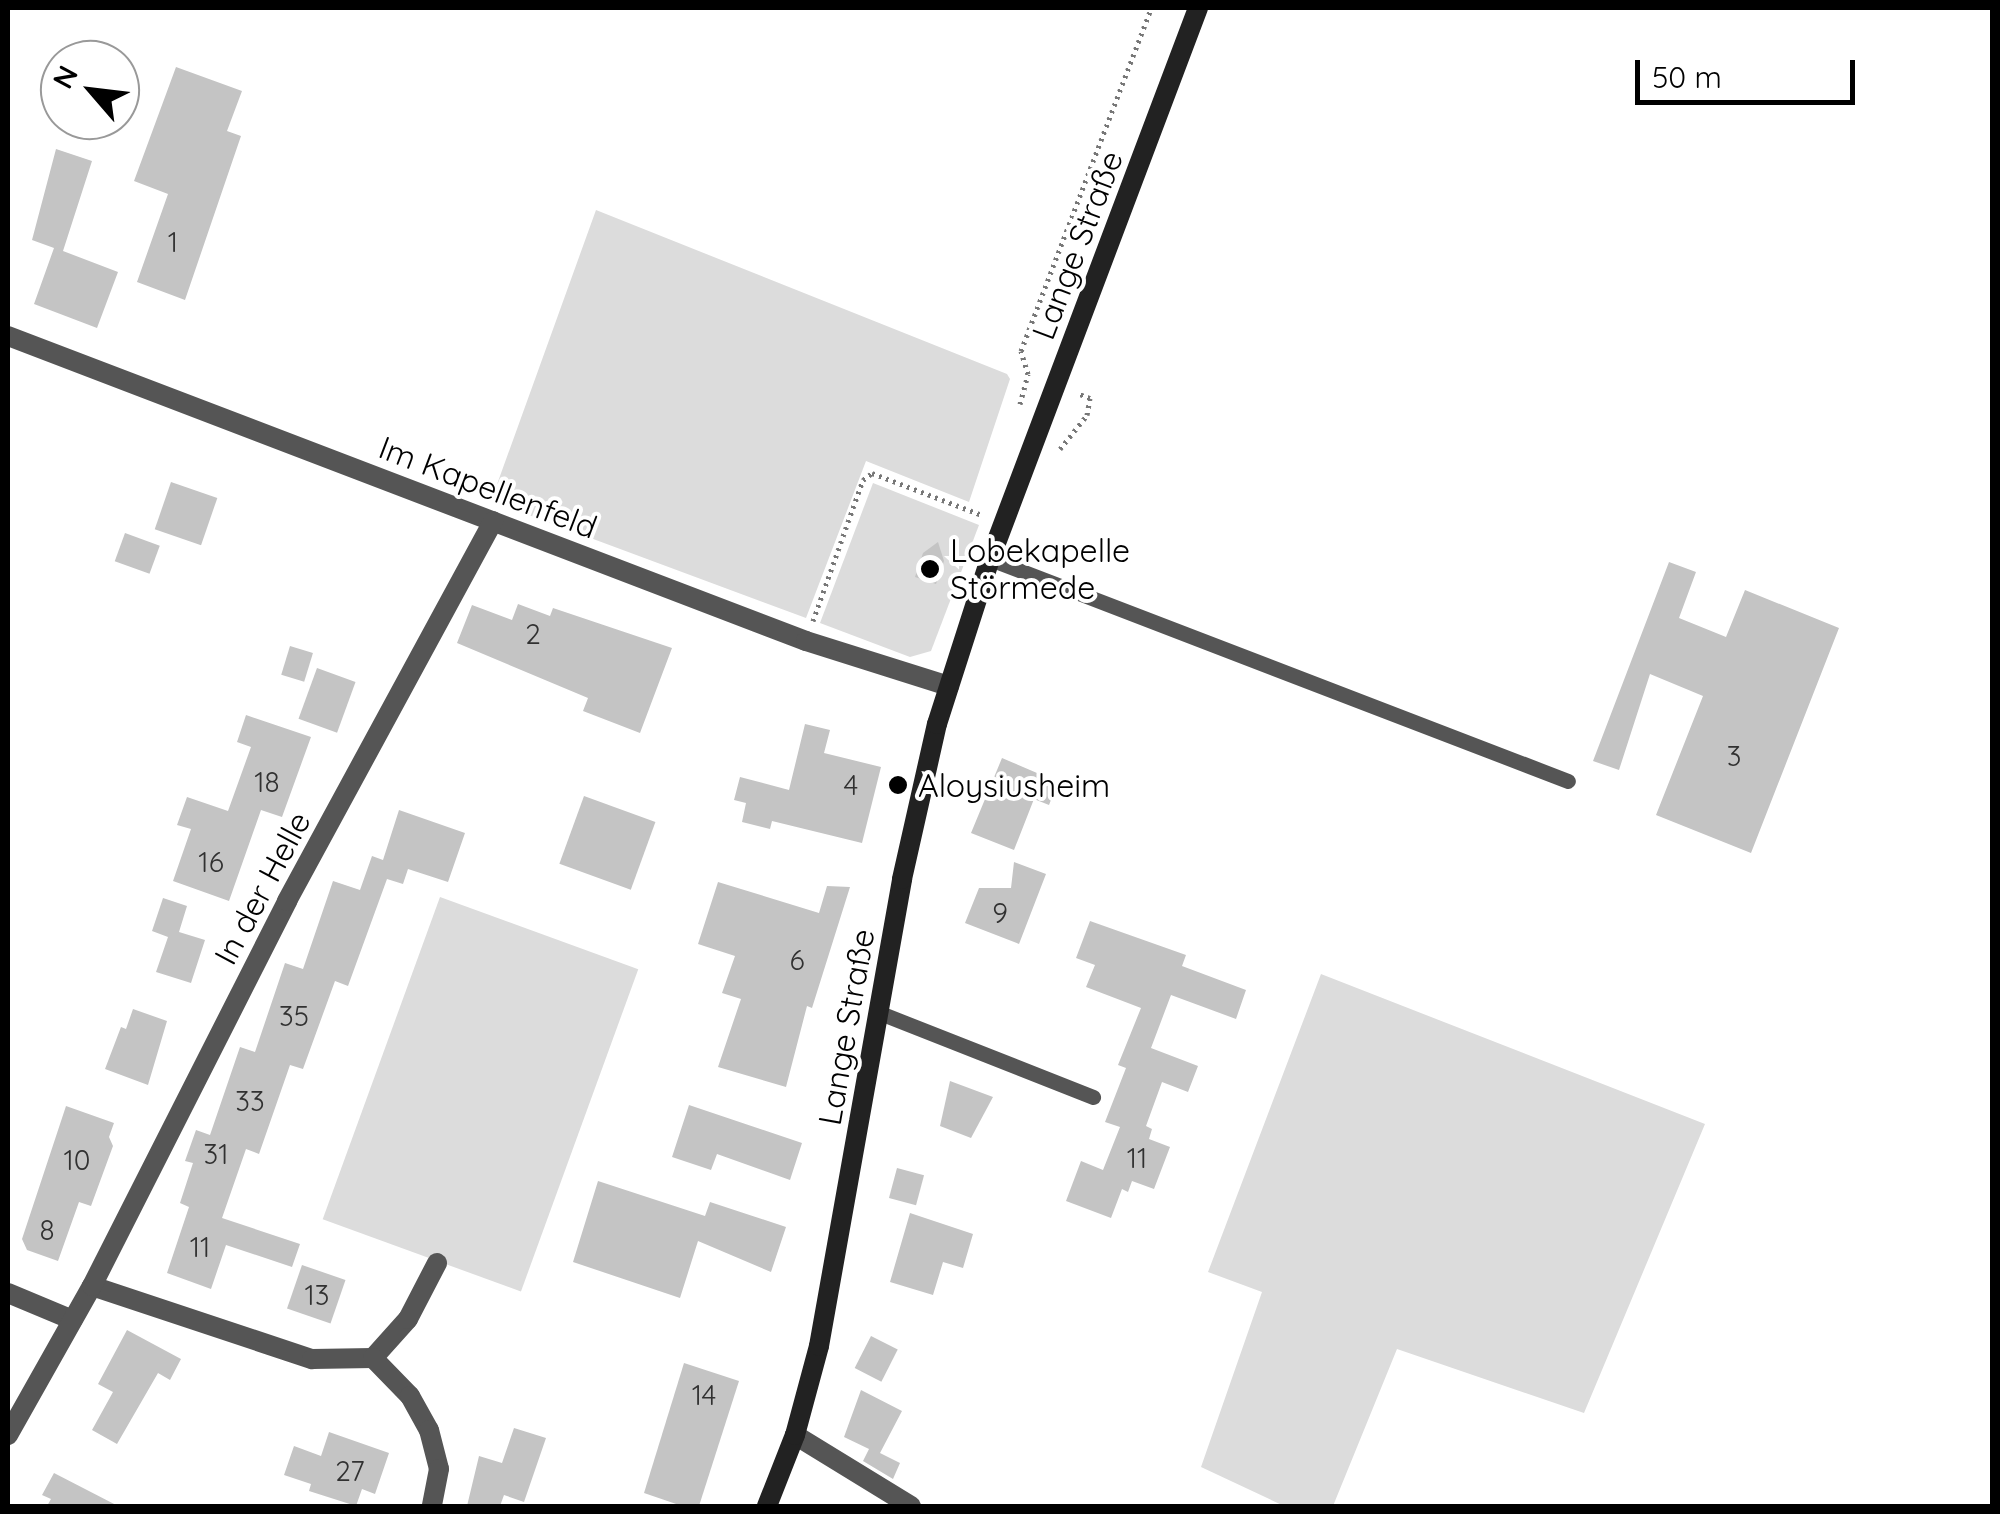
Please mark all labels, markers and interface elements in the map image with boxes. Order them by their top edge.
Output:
north arrow [40,40,140,140]
scale bar [1640,40,1860,102]
text: 50 m [1652,58,1722,96]
text: N [45,59,85,94]
street label: Lange Straße [1023,145,1131,345]
house number: 1 [168,225,178,259]
street label: Im Kapellenfeld [374,428,602,546]
place label: Lobekapelle Störmede [950,532,1130,607]
marker: Lobekapelle Störmede [919,558,941,580]
house number: 2 [525,617,541,651]
house number: 3 [1727,739,1741,773]
house number: 18 [254,765,280,799]
place label: Aloysiusheim [918,766,1110,804]
house number: 4 [844,768,858,802]
marker: Aloysiusheim [887,774,909,796]
street label: In der Helle [206,805,318,971]
house number: 16 [198,845,224,879]
house number: 9 [992,896,1008,930]
street label: Lange Straße [810,926,882,1128]
house number: 6 [789,943,805,977]
house number: 35 [279,999,309,1033]
house number: 33 [235,1084,265,1118]
house number: 31 [203,1137,229,1171]
house number: 11 [1127,1141,1147,1175]
house number: 10 [63,1143,91,1177]
house number: 8 [39,1213,55,1247]
house number: 11 [190,1230,210,1264]
house number: 13 [304,1278,330,1312]
house number: 14 [692,1378,716,1412]
house number: 27 [335,1454,365,1488]

